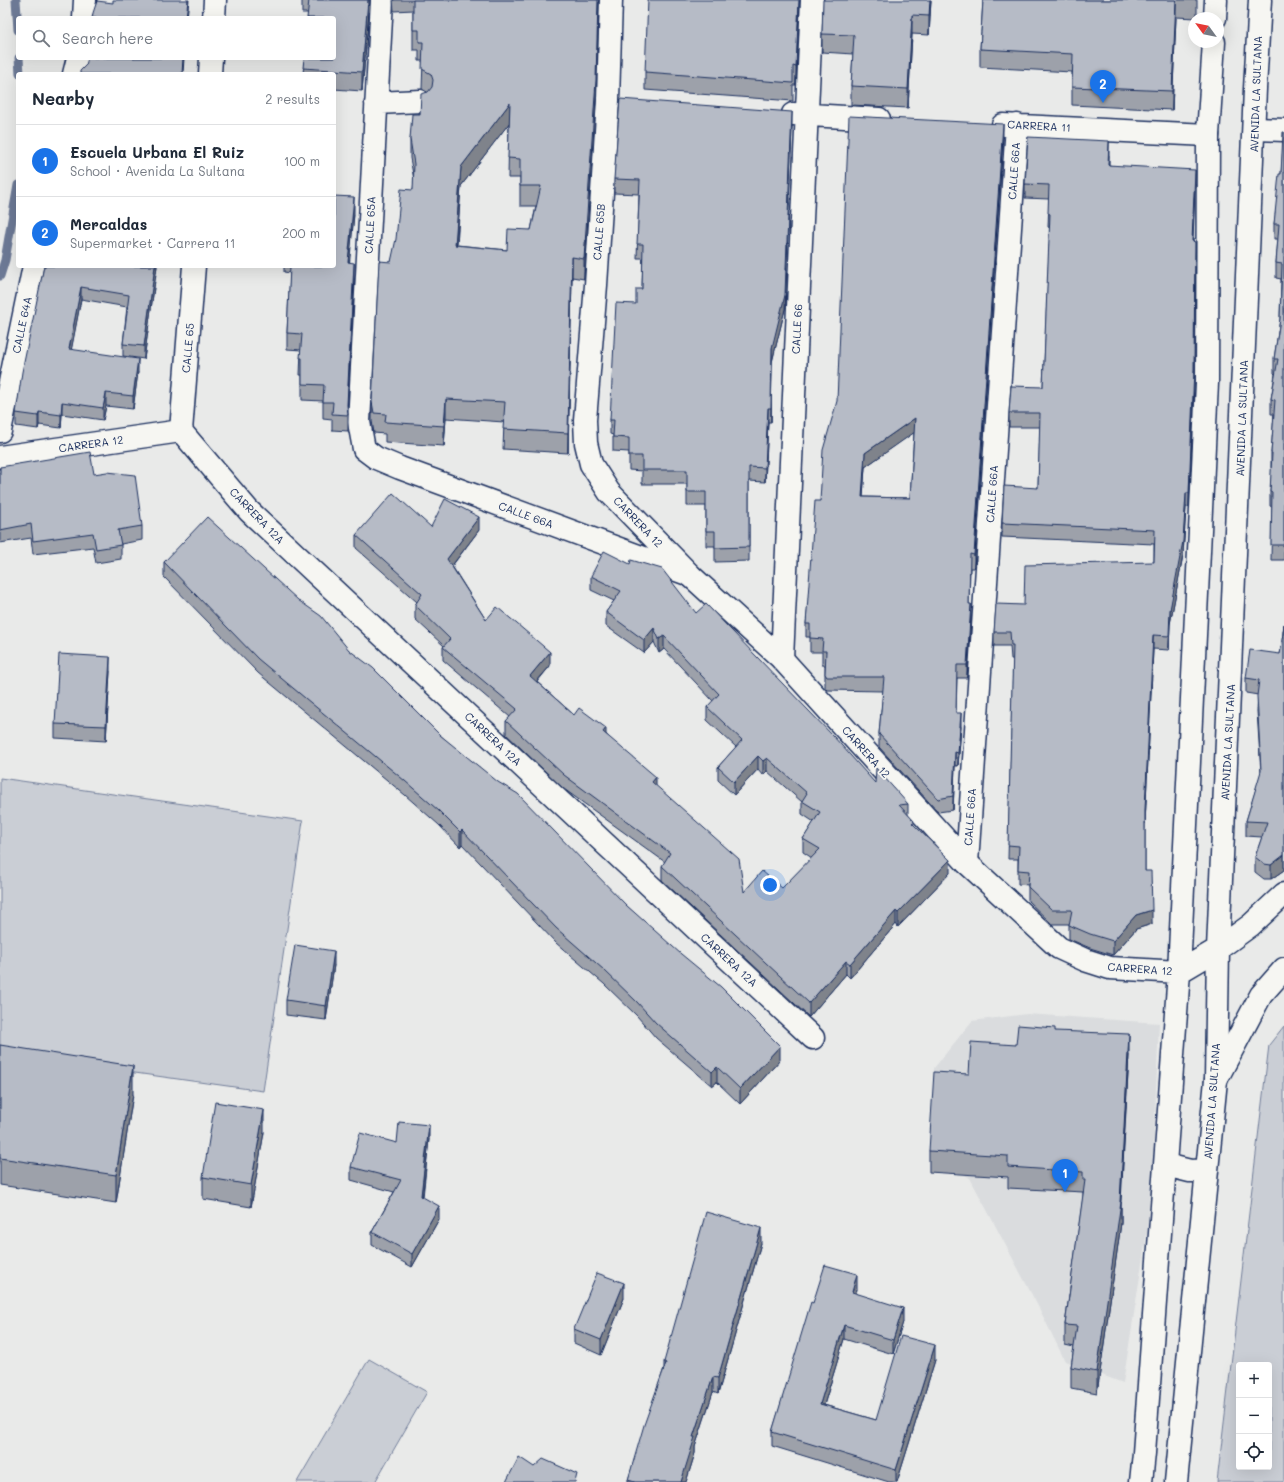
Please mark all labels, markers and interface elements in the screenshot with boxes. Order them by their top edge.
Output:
north arrow [1188,12,1224,48]
search box [16,16,336,60]
icon: search [30,27,52,49]
text: Search here [62,28,153,48]
street label: AVENIDA LA SULTANA [1246,35,1265,153]
pin: 2 [1090,70,1116,103]
text: Nearby [32,87,94,109]
text: 2 results [265,90,320,107]
street label: CARRERA 11 [1007,116,1071,135]
text: Escuela Urbana El Ruiz [70,142,244,162]
street label: CALLE 66A [1004,142,1023,200]
text: 1 [42,152,48,169]
text: 100 m [284,152,320,169]
text: School · Avenida La Sultana [70,162,245,179]
street label: CALLE 65A [361,196,378,254]
street label: CALLE 65B [589,203,608,261]
text: Mercaldas [70,214,147,234]
text: 2 [41,224,49,241]
text: 200 m [282,224,320,241]
text: Supermarket · Carrera 11 [70,234,236,251]
street label: CALLE 64A [8,295,35,355]
street label: CALLE 66 [788,304,805,354]
street label: CALLE 65 [178,322,197,373]
street label: AVENIDA LA SULTANA [1232,359,1251,477]
street label: CARRERA 12 [58,432,124,455]
street label: CALLE 66A [982,465,1001,523]
street label: CARRERA 12A [227,484,288,547]
street label: CARRERA 12 [610,493,666,550]
street label: CALLE 66A [496,498,556,531]
street label: AVENIDA LA SULTANA [1217,683,1238,801]
street label: CARRERA 12A [462,708,525,769]
street label: CARRERA 12 [839,722,894,781]
street label: CALLE 66A [960,788,979,846]
your location [760,875,780,895]
street label: CARRERA 12A [698,929,761,990]
street label: CARRERA 12 [1107,959,1173,978]
street label: AVENIDA LA SULTANA [1200,1042,1223,1160]
pin: 1 [1052,1159,1078,1192]
map controls [1236,1362,1272,1470]
button: + [1236,1362,1272,1398]
button: − [1236,1398,1272,1434]
button: locate [1236,1434,1272,1470]

